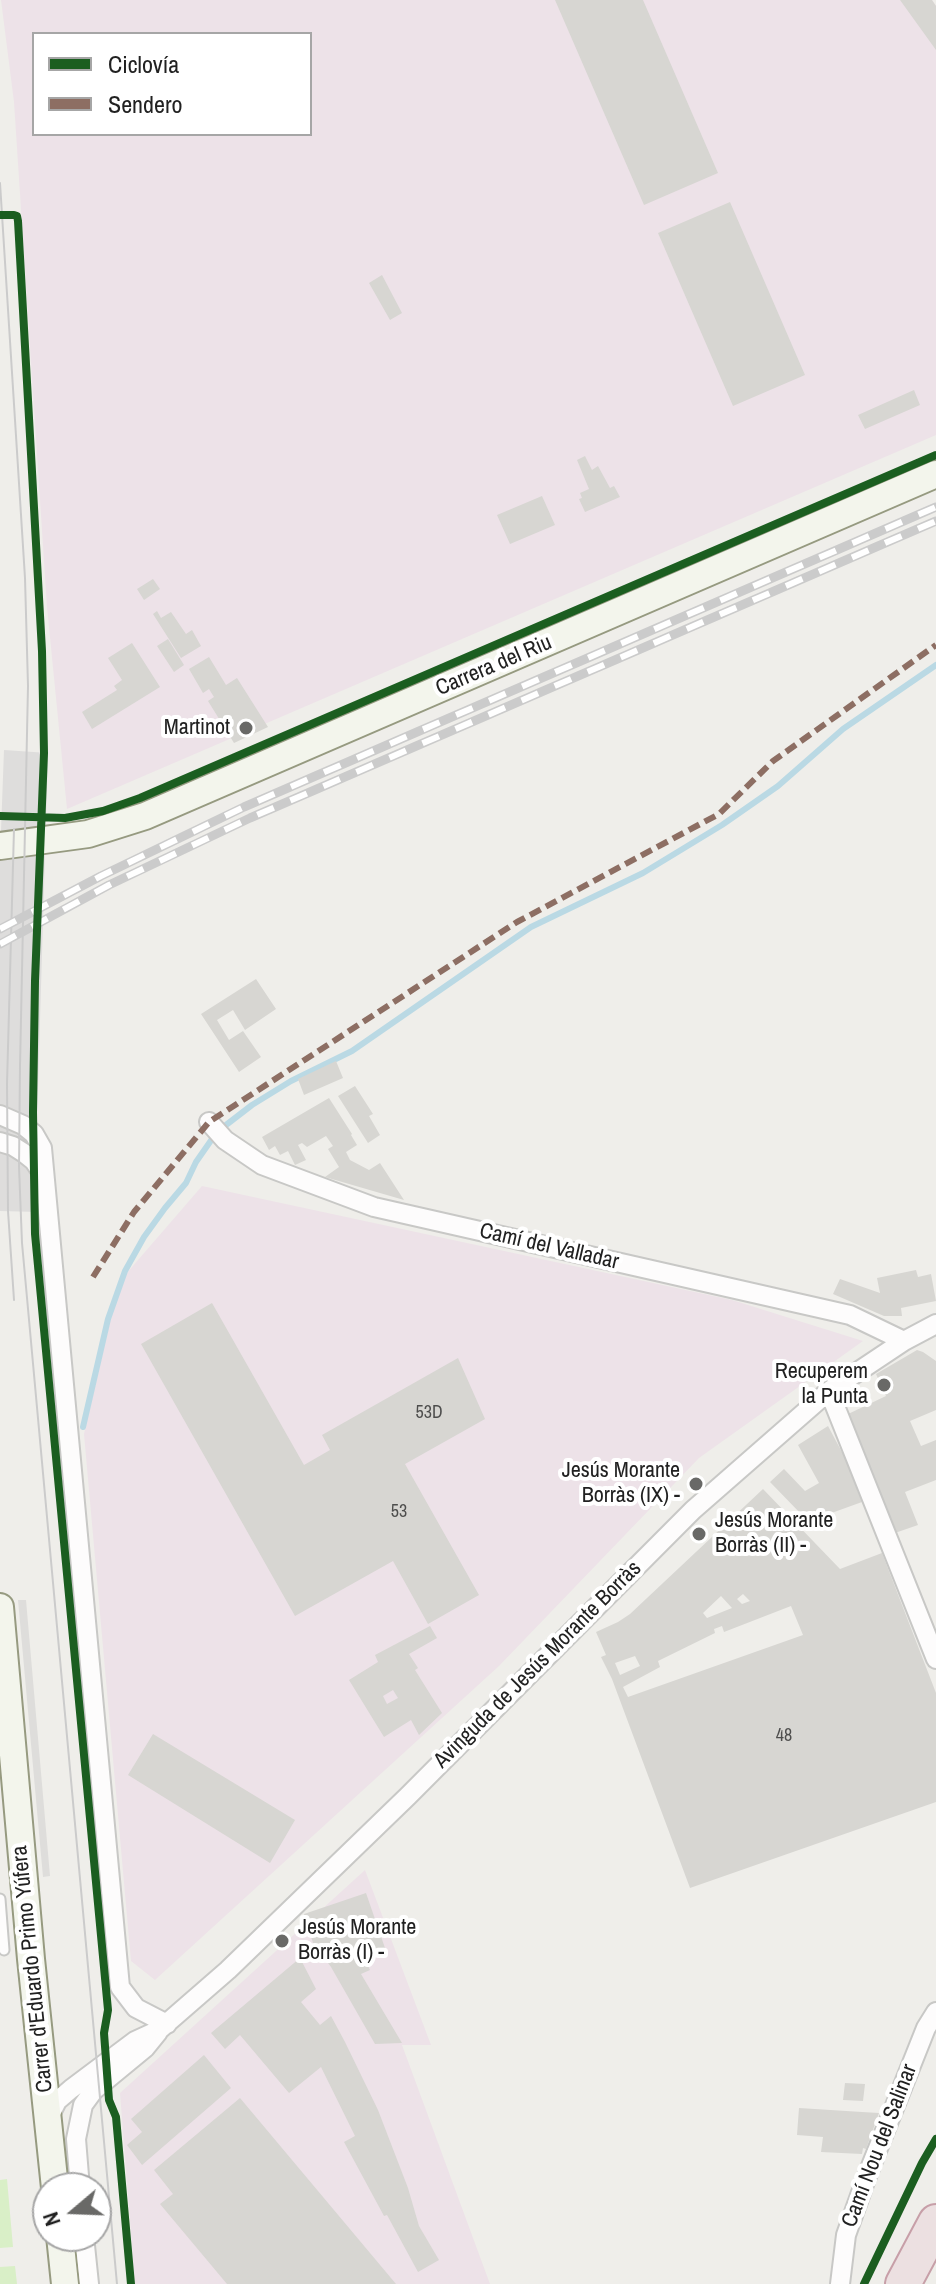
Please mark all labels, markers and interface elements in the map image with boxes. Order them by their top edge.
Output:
legend [32,32,312,136]
text: Ciclovía [108,48,179,80]
text: Sendero [108,88,182,120]
street label: Carrera del Riu [432,630,556,702]
place label: Martinot [164,715,230,741]
marker: Martinot [237,719,255,737]
street label: Camí del Valladar [477,1218,621,1276]
place label: Recuperem la Punta [775,1359,868,1410]
marker: Recuperem la Punta [875,1376,893,1394]
house number: 53D [415,1402,443,1424]
place label: Jesús Morante Borràs (IX) - [562,1458,680,1510]
marker: Jesús Morante Borràs (IX) - [687,1475,705,1493]
house number: 53 [391,1501,407,1523]
place label: Jesús Morante Borràs (II) - [715,1508,833,1560]
marker: Jesús Morante Borràs (II) - [690,1525,708,1543]
street label: Avinguda de Jesús Morante Borràs [429,1556,647,1774]
house number: 48 [776,1725,792,1747]
street label: Carrer d'Eduardo Primo Yúfera [7,1844,59,2094]
place label: Jesús Morante Borràs (I) - [298,1915,416,1966]
marker: Jesús Morante Borràs (I) - [273,1932,291,1950]
street label: Camí Nou del Salinar [837,2061,923,2231]
north arrow [32,2172,112,2252]
text: N [35,2208,68,2230]

